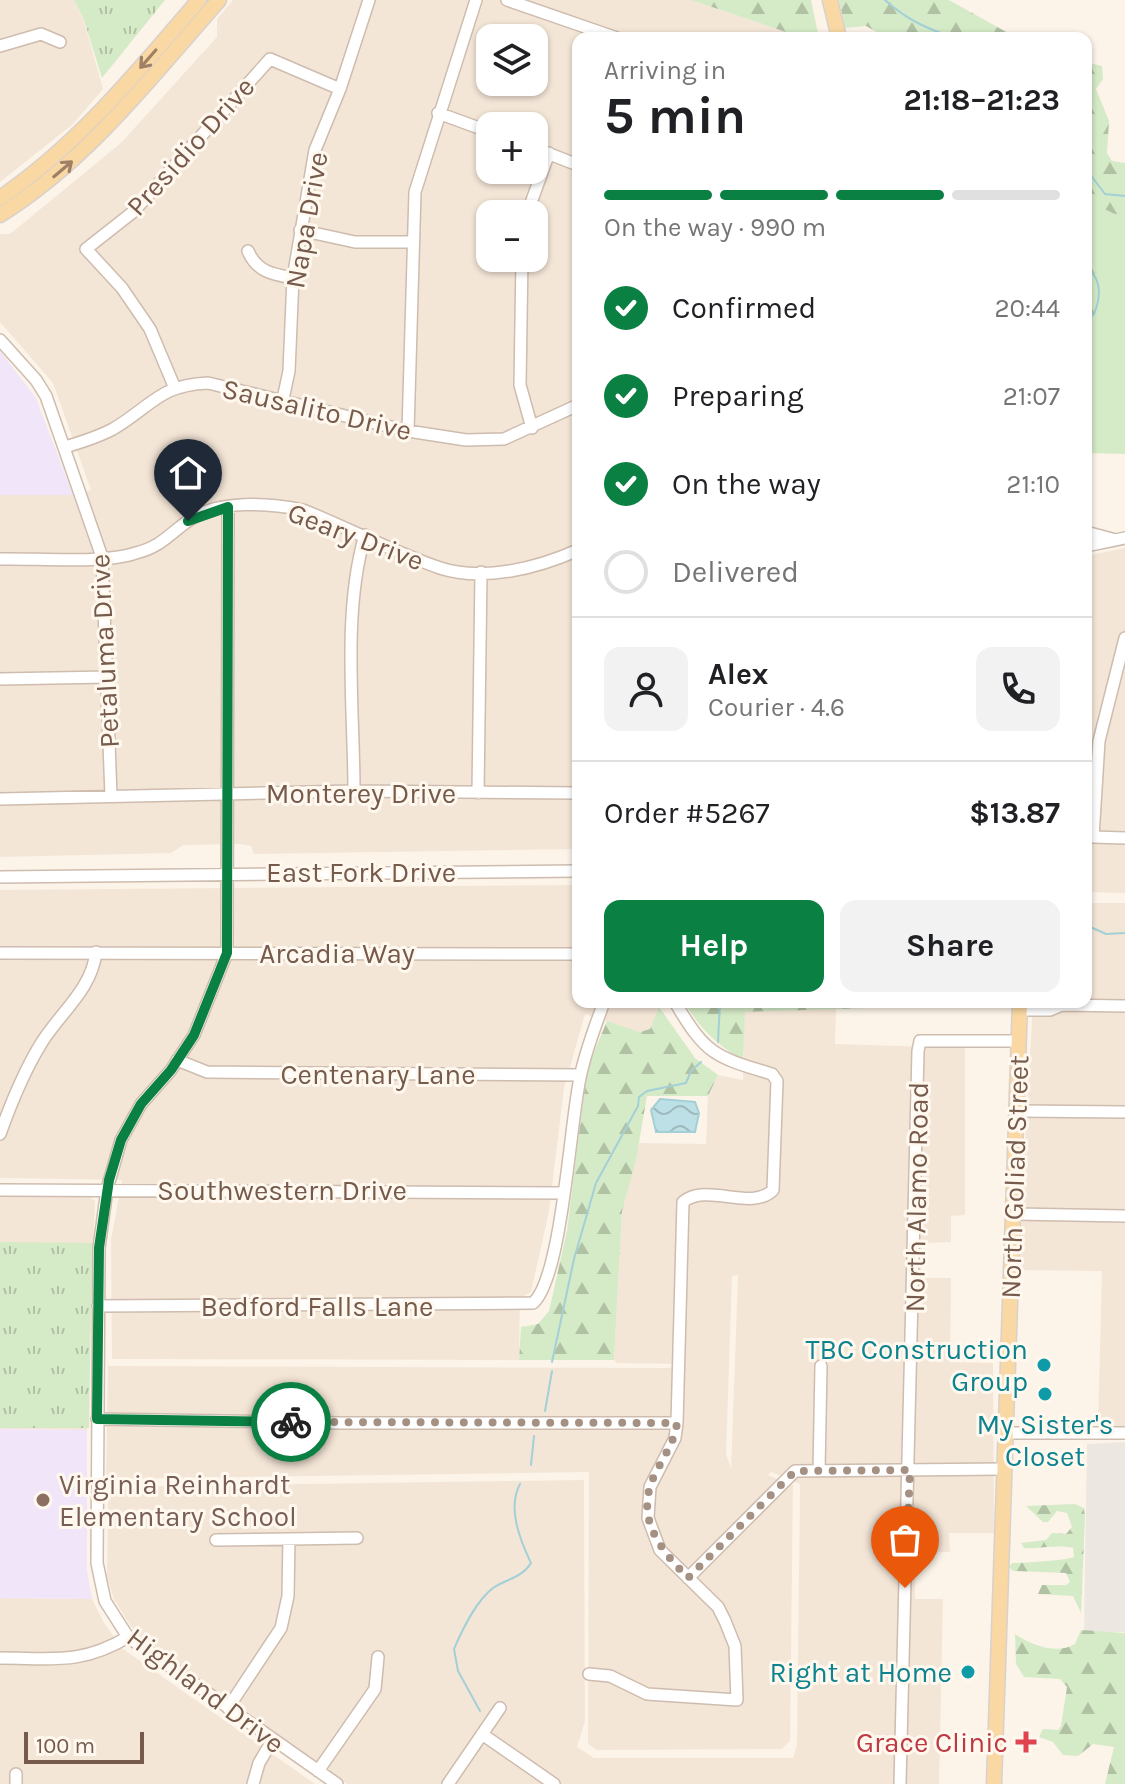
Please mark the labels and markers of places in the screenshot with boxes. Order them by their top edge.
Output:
pin [154,439,222,521]
place label: TBC Construction Group [806,1333,1028,1398]
marker: TBC Construction Group [1035,1356,1053,1374]
marker: My Sister's Closet [1036,1385,1054,1403]
place label: My Sister's Closet [977,1408,1113,1473]
place label: Virginia Reinhardt Elementary School [59,1468,297,1533]
marker: Virginia Reinhardt Elementary School [34,1491,52,1509]
pin [871,1506,939,1588]
place label: Right at Home [769,1656,952,1689]
marker: Right at Home [959,1663,977,1681]
place label: Grace Clinic [856,1726,1008,1759]
marker: Grace Clinic [1015,1731,1037,1753]

